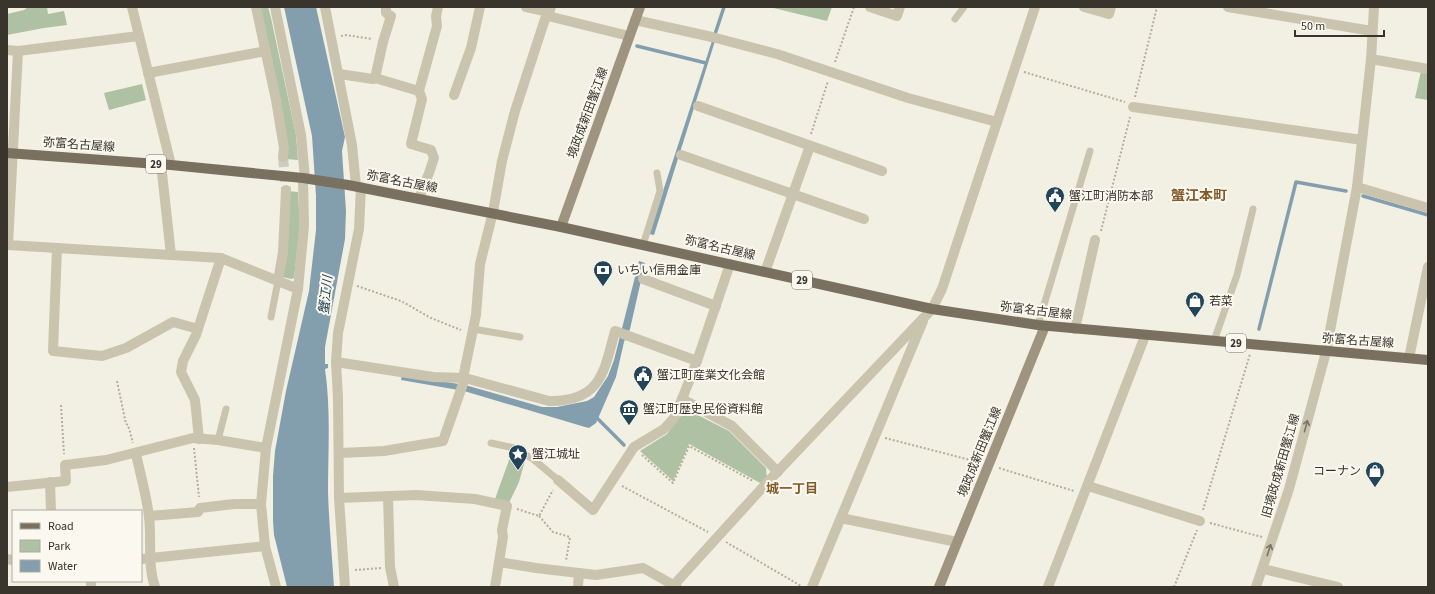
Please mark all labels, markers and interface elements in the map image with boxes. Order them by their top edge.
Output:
scale bar [1295,12,1384,38]
text: 50 m [1301,18,1325,35]
street label: 境政成新田蟹江線 [564,65,612,161]
street label: 弥富名古屋線 [42,134,116,156]
road number: 29 [146,155,166,173]
street label: 弥富名古屋線 [365,167,439,197]
public building icon: 蟹江町消防本部 [1044,185,1066,213]
district label: 蟹江本町 [1171,186,1227,206]
place label: 蟹江町消防本部 [1069,188,1153,205]
street label: 弥富名古屋線 [683,232,757,264]
bank icon: いちい信用金庫 [592,259,614,287]
place label: いちい信用金庫 [617,262,701,279]
road number: 29 [792,271,812,289]
water label: 蟹江川 [315,273,337,315]
shop icon: 若菜 [1184,290,1206,318]
place label: 若菜 [1209,293,1233,310]
street label: 弥富名古屋線 [999,298,1073,324]
street label: 弥富名古屋線 [1321,330,1395,352]
road number: 29 [1226,334,1246,352]
public building icon: 蟹江町産業文化会館 [632,364,654,392]
place label: 蟹江町産業文化会館 [657,367,765,384]
museum icon: 蟹江町歴史民俗資料館 [618,398,640,426]
place label: 蟹江町歴史民俗資料館 [643,401,763,418]
street label: 境政成新田蟹江線 [954,404,1006,500]
street label: 旧境政成新田蟹江線 [1258,412,1304,520]
one-way arrow [1303,419,1310,432]
place icon: 蟹江城址 [507,443,529,471]
place label: 蟹江城址 [532,446,580,463]
shop icon: コーナン [1364,460,1386,488]
place label: コーナン [1313,463,1361,480]
district label: 城一丁目 [766,480,818,498]
legend [12,510,142,582]
text: Road [48,518,74,535]
text: Park [48,538,70,555]
one-way arrow [1266,544,1273,557]
text: Water [48,558,78,575]

